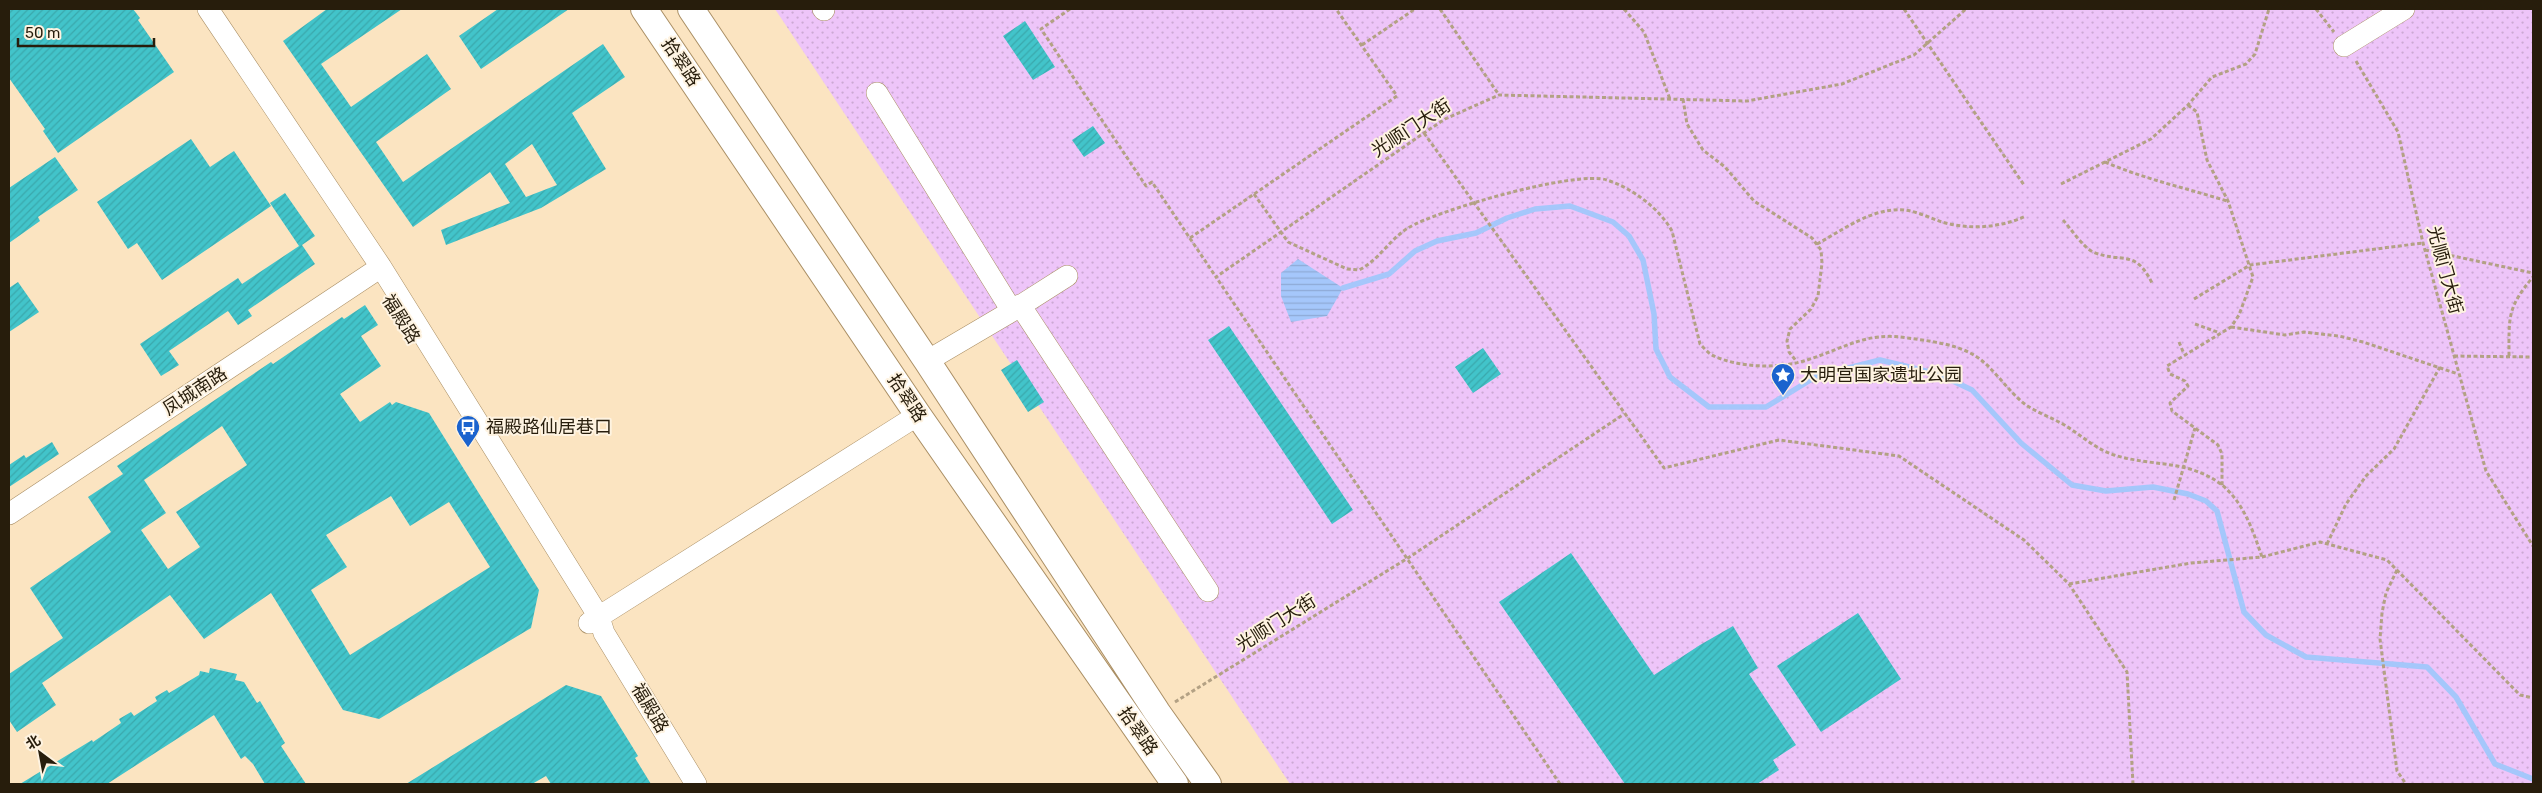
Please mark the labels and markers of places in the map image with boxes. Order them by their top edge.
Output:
place icon: 大明宫国家遗址公园 [1770,362,1796,396]
place label: 大明宫国家遗址公园 [1800,364,1962,386]
bus stop icon: 福殿路仙居巷口 [455,414,481,448]
place label: 福殿路仙居巷口 [486,416,612,438]

